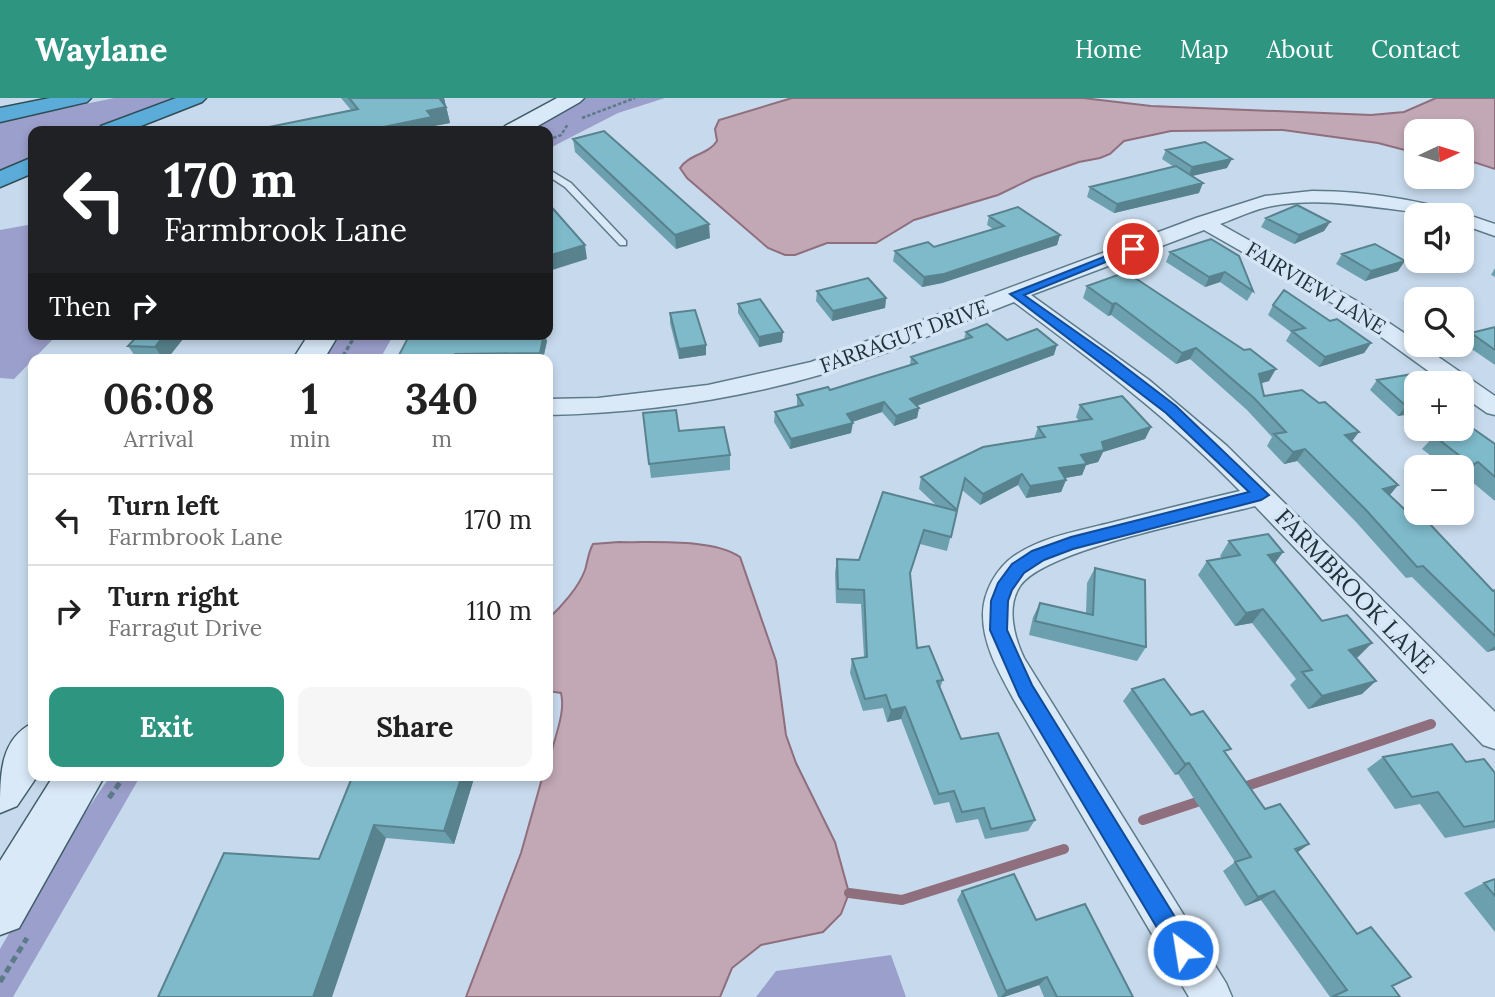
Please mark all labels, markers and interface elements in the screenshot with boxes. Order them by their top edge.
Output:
text: Waylane [35,28,167,70]
text: Home [1075,34,1142,65]
text: Map [1180,34,1229,65]
text: About [1267,34,1333,65]
text: Contact [1371,34,1460,65]
north arrow [1404,119,1474,189]
map controls [1404,119,1474,525]
text: 170 m [164,148,296,210]
icon: left [49,154,140,245]
button: sound [1404,203,1474,273]
text: Farmbrook Lane [164,209,407,250]
pin [1103,219,1163,279]
icon: arrive [1114,230,1152,268]
street label: FAIRVIEW LANE [1241,236,1391,340]
icon: right [125,287,163,325]
button: search [1404,287,1474,357]
text: Then [49,290,111,323]
street label: FARRAGUT DRIVE [816,293,992,379]
button: + [1404,371,1474,441]
text: 06:08 [103,372,215,426]
text: 1 [301,372,318,426]
text: 340 [405,372,478,426]
text: Arrival [124,424,194,453]
text: min [289,424,330,453]
text: m [431,424,452,453]
button: − [1404,455,1474,525]
text: Turn left [108,489,219,522]
icon: left [49,501,87,539]
street label: FARMBROOK LANE [1268,502,1442,680]
text: 170 m [464,503,532,536]
text: Farmbrook Lane [108,522,283,551]
text: Turn right [108,580,239,613]
icon: right [49,592,87,630]
text: 110 m [467,594,532,627]
text: Farragut Drive [108,613,262,642]
button: Exit [49,687,284,767]
button: Share [298,687,532,767]
position arrow [1146,913,1220,987]

